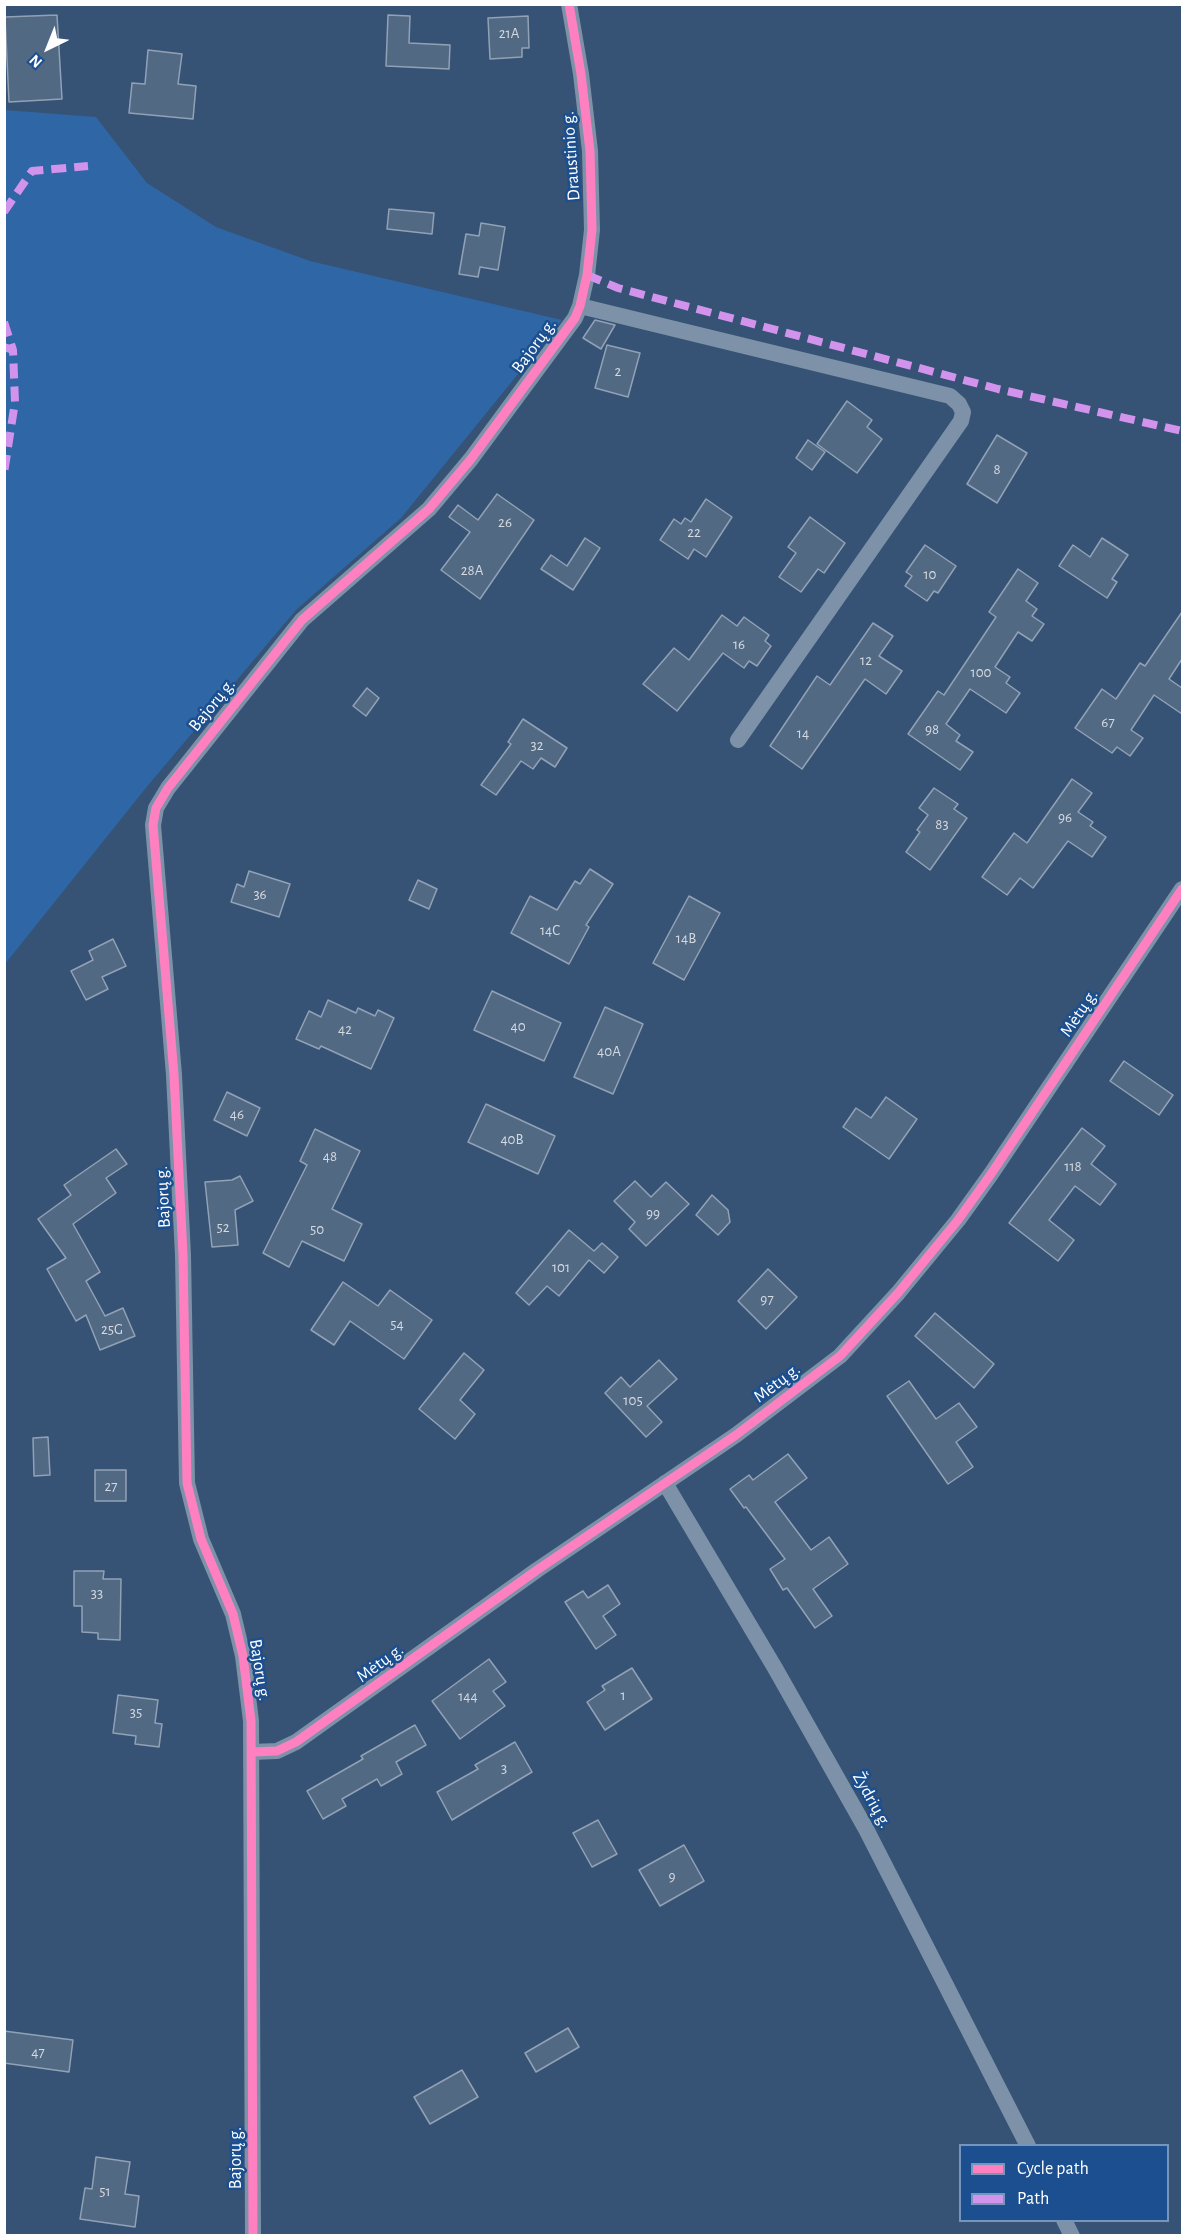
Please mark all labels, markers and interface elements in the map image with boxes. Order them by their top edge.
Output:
north arrow [18,18,78,78]
house number: 21A [499,24,519,42]
text: N [26,52,45,71]
street label: Draustinio g. [557,110,585,202]
street label: Bajorų g. [507,314,561,378]
house number: 2 [615,362,621,380]
house number: 8 [993,460,1001,478]
house number: 26 [498,513,512,531]
house number: 22 [687,523,701,541]
house number: 28A [461,561,483,579]
house number: 10 [923,565,937,583]
house number: 16 [733,635,745,653]
house number: 12 [860,651,872,669]
house number: 100 [971,663,991,681]
street label: Bajorų g. [184,674,240,736]
house number: 67 [1101,713,1115,731]
house number: 98 [925,720,939,738]
house number: 14 [797,724,809,742]
house number: 32 [530,736,544,754]
house number: 96 [1058,808,1072,826]
house number: 83 [935,815,949,833]
house number: 36 [253,885,267,903]
house number: 14C [540,921,560,939]
house number: 14B [676,929,696,947]
street label: Mėtų g. [1055,985,1103,1041]
house number: 40 [510,1017,526,1035]
house number: 42 [338,1020,352,1038]
house number: 40A [597,1042,621,1060]
house number: 46 [230,1105,244,1123]
house number: 40B [500,1130,524,1148]
house number: 48 [323,1147,337,1165]
house number: 118 [1064,1157,1082,1175]
street label: Bajorų g. [151,1165,175,1229]
house number: 99 [646,1204,660,1222]
house number: 52 [216,1218,230,1236]
house number: 50 [310,1220,324,1238]
house number: 101 [552,1258,570,1276]
house number: 97 [760,1290,774,1308]
house number: 54 [390,1315,404,1333]
house number: 25G [101,1320,123,1338]
street label: Mėtų g. [749,1358,805,1408]
house number: 105 [623,1391,643,1409]
house number: 27 [104,1477,118,1495]
house number: 33 [91,1584,103,1602]
street label: Bajorų g. [244,1638,276,1702]
street label: Mėtų g. [352,1639,408,1687]
house number: 1 [620,1686,626,1704]
house number: 144 [458,1687,478,1705]
house number: 35 [130,1703,142,1721]
house number: 3 [501,1759,507,1777]
street label: Žydrių g. [848,1768,896,1832]
house number: 9 [668,1867,676,1885]
house number: 47 [31,2043,45,2061]
street label: Bajorų g. [225,2127,247,2189]
legend [959,2144,1169,2222]
text: Cycle path [1017,2160,1089,2178]
house number: 51 [99,2182,111,2200]
text: Path [1017,2190,1049,2208]

